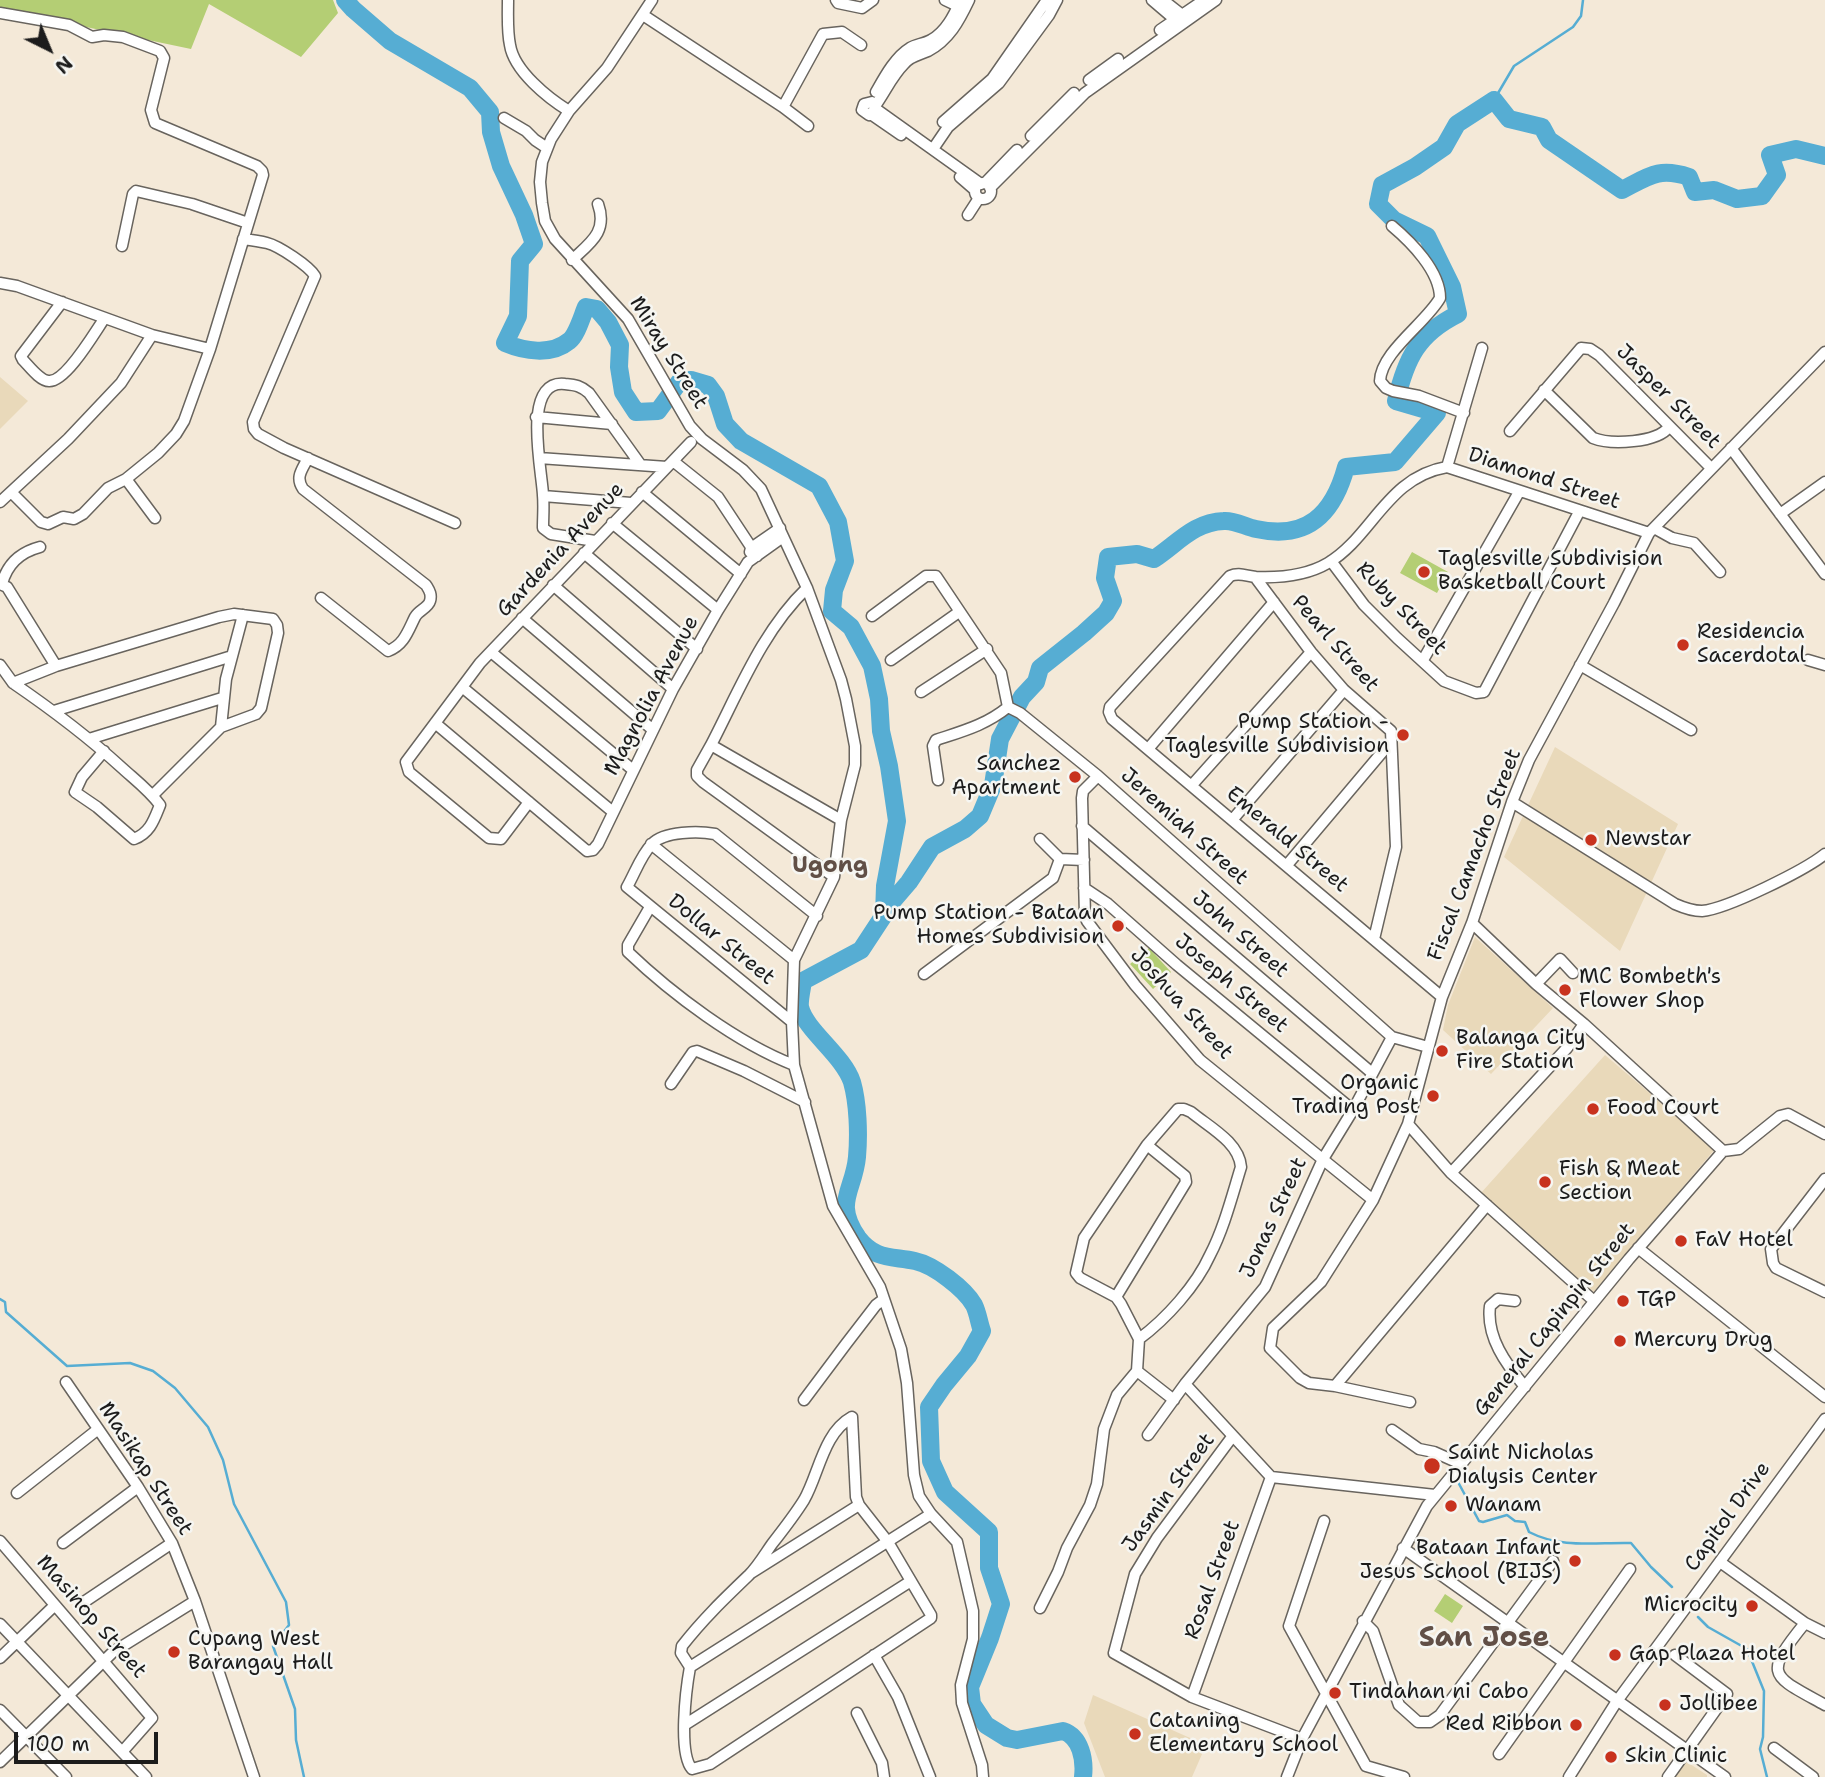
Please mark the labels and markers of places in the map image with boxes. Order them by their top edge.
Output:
place label: Taglesville Subdivision Basketball Court [1438,547,1663,597]
marker: Taglesville Subdivision Basketball Court [1416,564,1432,580]
place label: Residencia Sacerdotal [1697,620,1806,670]
marker: Residencia Sacerdotal [1675,637,1691,653]
place label: Pump Station - Taglesville Subdivision [1164,710,1389,760]
marker: Pump Station - Taglesville Subdivision [1395,727,1411,743]
place label: Sanchez Apartment [951,752,1061,802]
marker: Sanchez Apartment [1067,769,1083,785]
place label: Newstar [1605,827,1692,853]
marker: Newstar [1583,832,1599,848]
place label: Pump Station - Bataan Homes Subdivision [873,901,1104,951]
marker: Pump Station - Bataan Homes Subdivision [1110,918,1126,934]
place label: MC Bombeth's Flower Shop [1579,965,1721,1015]
marker: MC Bombeth's Flower Shop [1557,982,1573,998]
place label: Balanga City Fire Station [1456,1026,1586,1076]
marker: Balanga City Fire Station [1434,1043,1450,1059]
place label: Organic Trading Post [1292,1071,1419,1121]
marker: Organic Trading Post [1425,1088,1441,1104]
place label: Food Court [1607,1096,1719,1122]
marker: Food Court [1585,1101,1601,1117]
place label: Fish & Meat Section [1559,1157,1680,1207]
marker: Fish & Meat Section [1537,1174,1553,1190]
place label: FaV Hotel [1695,1228,1793,1254]
marker: FaV Hotel [1673,1233,1689,1249]
place label: TGP [1637,1288,1676,1314]
marker: TGP [1615,1293,1631,1309]
place label: Mercury Drug [1634,1328,1773,1354]
marker: Mercury Drug [1612,1333,1628,1349]
place label: Saint Nicholas Dialysis Center [1448,1441,1598,1491]
marker: Saint Nicholas Dialysis Center [1422,1456,1442,1476]
place label: Wanam [1465,1493,1541,1519]
marker: Wanam [1443,1498,1459,1514]
place label: Bataan Infant Jesus School (BIJS) [1360,1536,1561,1586]
marker: Bataan Infant Jesus School (BIJS) [1567,1553,1583,1569]
place label: Microcity [1644,1593,1738,1619]
marker: Microcity [1744,1598,1760,1614]
place label: Cupang West Barangay Hall [188,1627,333,1677]
place label: Gap Plaza Hotel [1629,1642,1795,1668]
marker: Cupang West Barangay Hall [166,1644,182,1660]
marker: Gap Plaza Hotel [1607,1647,1623,1663]
place label: Tindahan ni Cabo [1349,1680,1529,1706]
marker: Tindahan ni Cabo [1327,1685,1343,1701]
place label: Jollibee [1679,1692,1758,1718]
marker: Jollibee [1657,1697,1673,1713]
place label: Cataning Elementary School [1149,1709,1338,1759]
place label: Red Ribbon [1446,1712,1562,1738]
marker: Red Ribbon [1568,1717,1584,1733]
marker: Cataning Elementary School [1127,1726,1143,1742]
place label: Skin Clinic [1625,1744,1727,1770]
marker: Skin Clinic [1603,1749,1619,1765]

